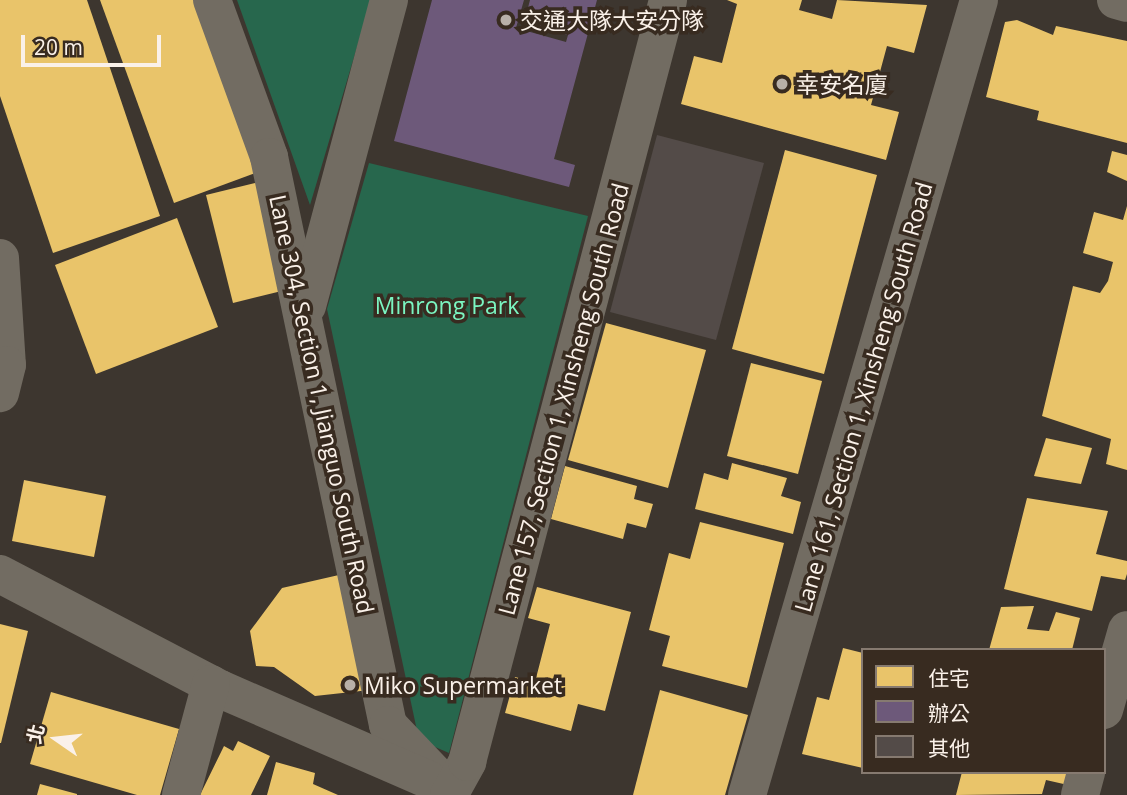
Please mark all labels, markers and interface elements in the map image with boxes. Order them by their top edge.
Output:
place label: 交通大隊大安分隊 [520,6,704,34]
marker: 交通大隊大安分隊 [498,12,514,28]
scale bar [24,21,164,65]
text: 20 m [34,33,83,61]
place label: 幸安名廈 [796,70,888,98]
marker: 幸安名廈 [774,76,790,92]
street label: Lane 161, Section 1, Xinsheng South Road [788,179,938,615]
street label: Lane 157, Section 1, Xinsheng South Road [492,180,634,618]
street label: Lane 304, Section 1, Jianguo South Road [264,192,380,616]
park label: Minrong Park [375,291,519,319]
legend [861,648,1106,774]
text: 住宅 [928,664,970,692]
place label: Miko Supermarket [364,671,562,699]
marker: Miko Supermarket [342,677,358,693]
text: 辦公 [928,699,970,727]
north arrow [21,704,91,774]
text: 北 [21,722,51,746]
text: 其他 [928,734,970,762]

